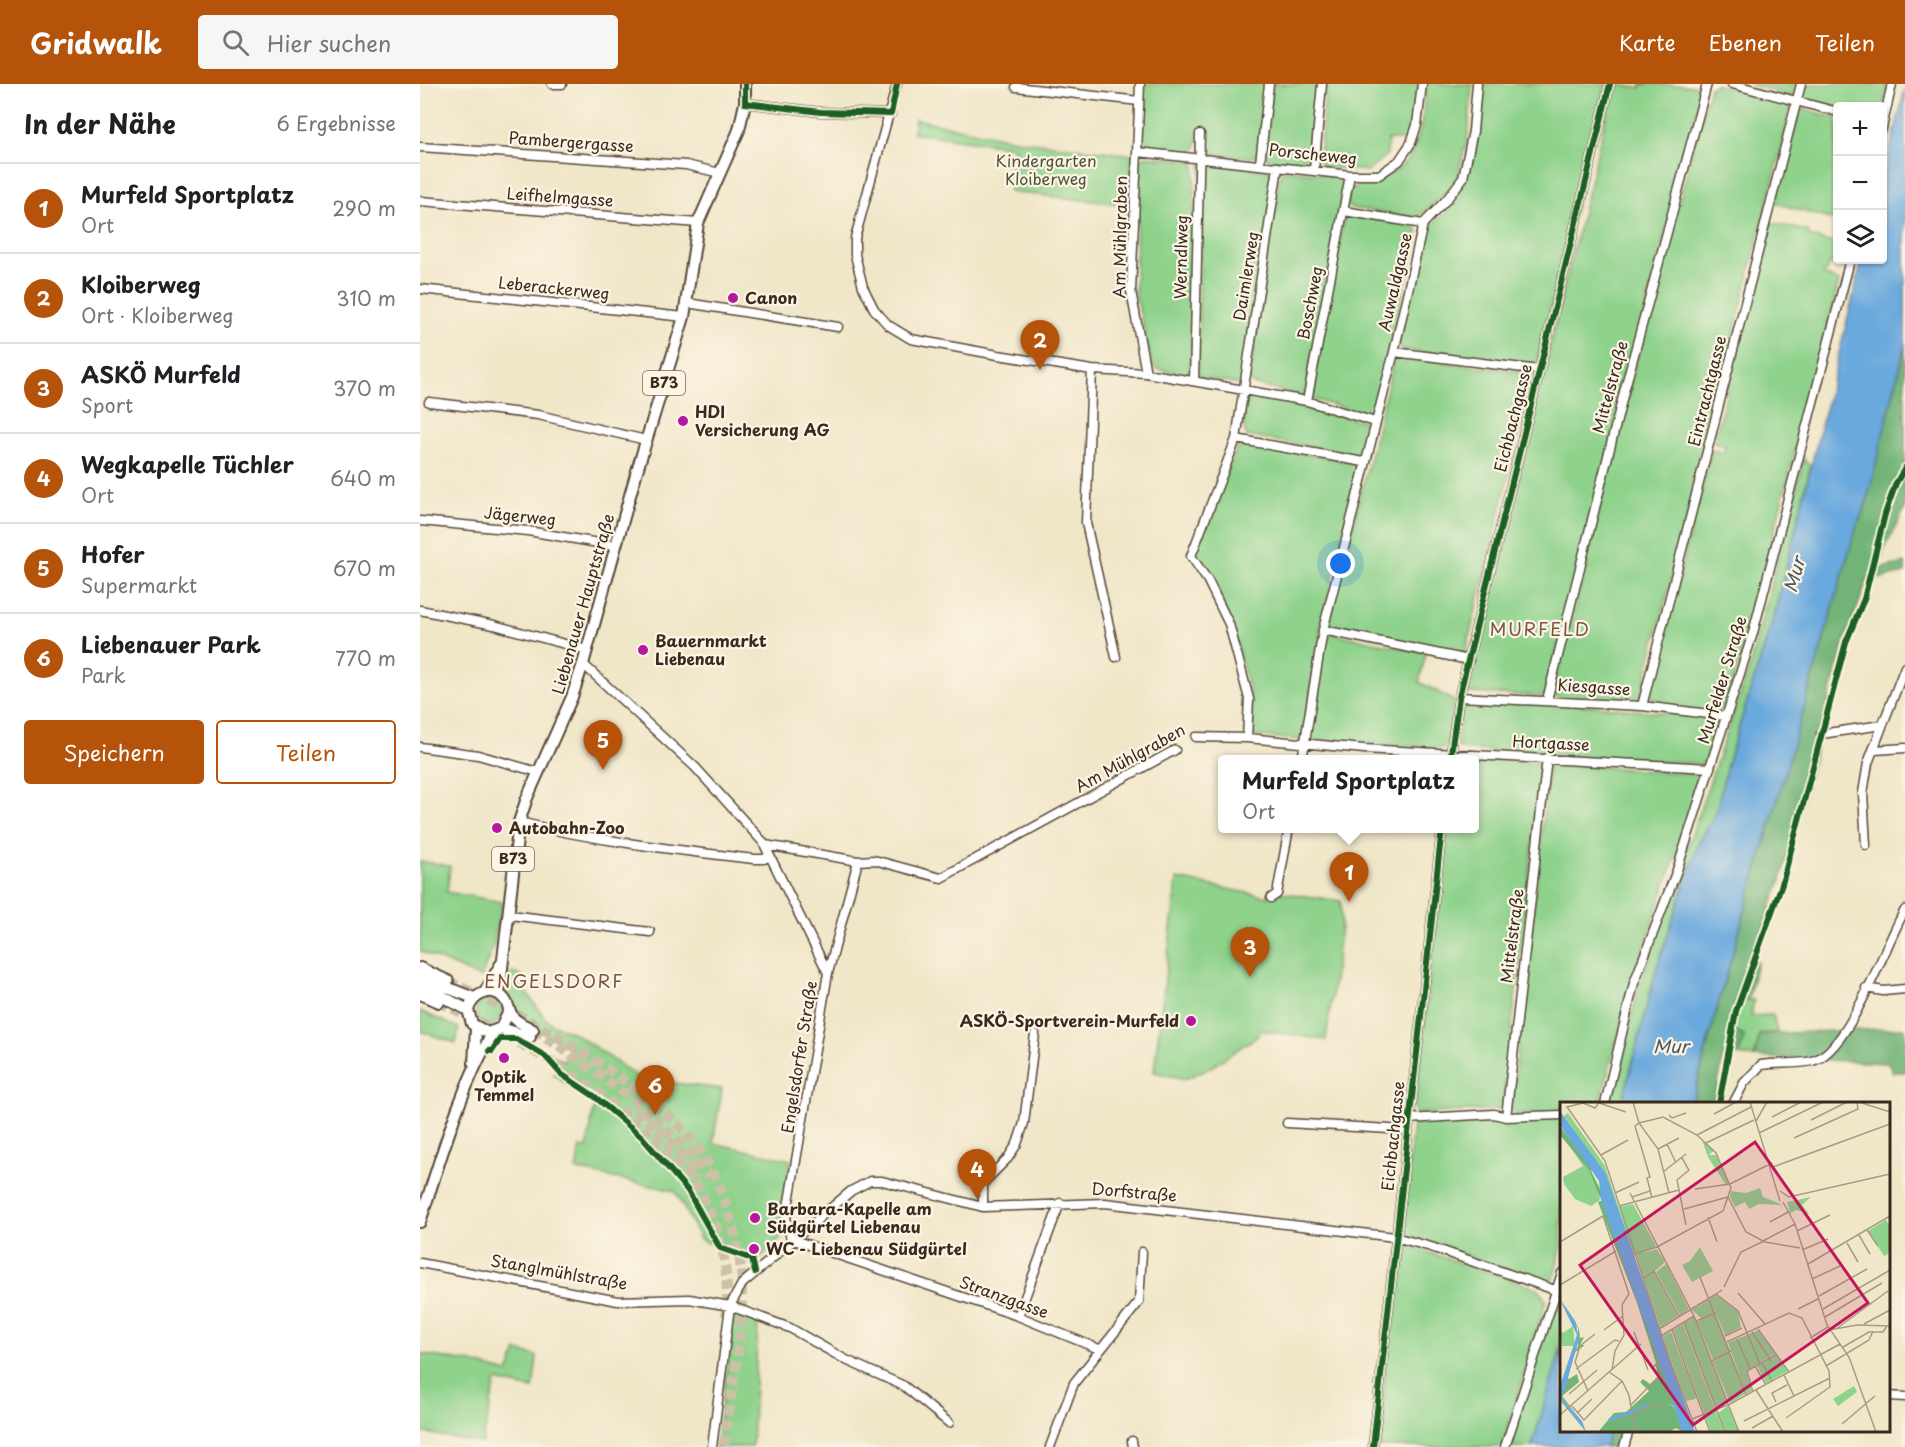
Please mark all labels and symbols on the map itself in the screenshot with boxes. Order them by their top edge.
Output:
street label: Pambergergasse [508,125,634,157]
street label: Porscheweg [1268,136,1358,170]
park label: Kindergarten Kloiberweg [995,148,1097,190]
street label: Am Mühlgraben [1106,175,1132,299]
street label: Leifhelmgasse [506,180,614,212]
street label: Werndlweg [1167,215,1193,299]
street label: Daimlerweg [1226,229,1264,322]
street label: Auwaldgasse [1371,230,1417,333]
street label: Boschweg [1290,264,1328,342]
street label: Leberackerweg [497,269,611,305]
place label: Canon [745,285,797,309]
marker: Canon [726,291,740,305]
pin: 2 [1020,320,1060,370]
street label: Eintrachtgasse [1681,333,1731,449]
street label: Mittelstraße [1585,338,1633,436]
street label: Eichbachgasse [1487,361,1537,474]
road number: B73 [643,371,685,395]
place label: HDI Versicherung AG [695,399,830,441]
marker: HDI Versicherung AG [676,414,690,428]
street label: Jägerweg [483,499,557,531]
street label: Liebenauer Hauptstraße [545,510,619,697]
your location [1326,549,1355,578]
water label: Mur [1776,551,1812,595]
street label: Murfelder Straße [1690,613,1752,747]
district label: MURFELD [1490,615,1590,642]
place label: Bauernmarkt Liebenau [655,628,767,670]
marker: Bauernmarkt Liebenau [636,643,650,657]
street label: Kiesgasse [1557,671,1631,701]
street label: Am Mühlgraben [1070,717,1189,797]
pin: 5 [584,720,622,770]
street label: Hortgasse [1512,728,1590,756]
place label: Autobahn-Zoo [509,815,625,839]
marker: Autobahn-Zoo [490,821,504,835]
road number: B73 [492,847,534,871]
pin: 1 [1330,852,1368,902]
street label: Mittelstraße [1493,887,1529,984]
pin: 3 [1230,928,1270,977]
district label: ENGELSDORF [484,967,624,994]
street label: Engelsdorfer Straße [774,979,822,1135]
place label: ASKÖ-Sportverein-Murfeld [960,1008,1179,1032]
marker: ASKÖ-Sportverein-Murfeld [1184,1014,1198,1028]
water label: Mur [1653,1032,1692,1059]
marker: Optik Temmel [497,1051,511,1065]
place label: Optik Temmel [474,1064,534,1106]
pin: 6 [636,1066,674,1115]
street label: Eichbachgasse [1374,1080,1410,1192]
inset map [1560,1102,1890,1432]
pin: 4 [958,1150,996,1199]
street label: Dorfstraße [1090,1175,1178,1207]
place label: Barbara-Kapelle am Südgürtel Liebenau [767,1196,932,1238]
marker: Barbara-Kapelle am Südgürtel Liebenau [748,1211,762,1225]
place label: WC - Liebenau Südgürtel [766,1236,967,1260]
marker: WC - Liebenau Südgürtel [747,1242,761,1256]
street label: Stanglmühlstraße [489,1247,629,1295]
street label: Stranzgasse [956,1269,1052,1323]

